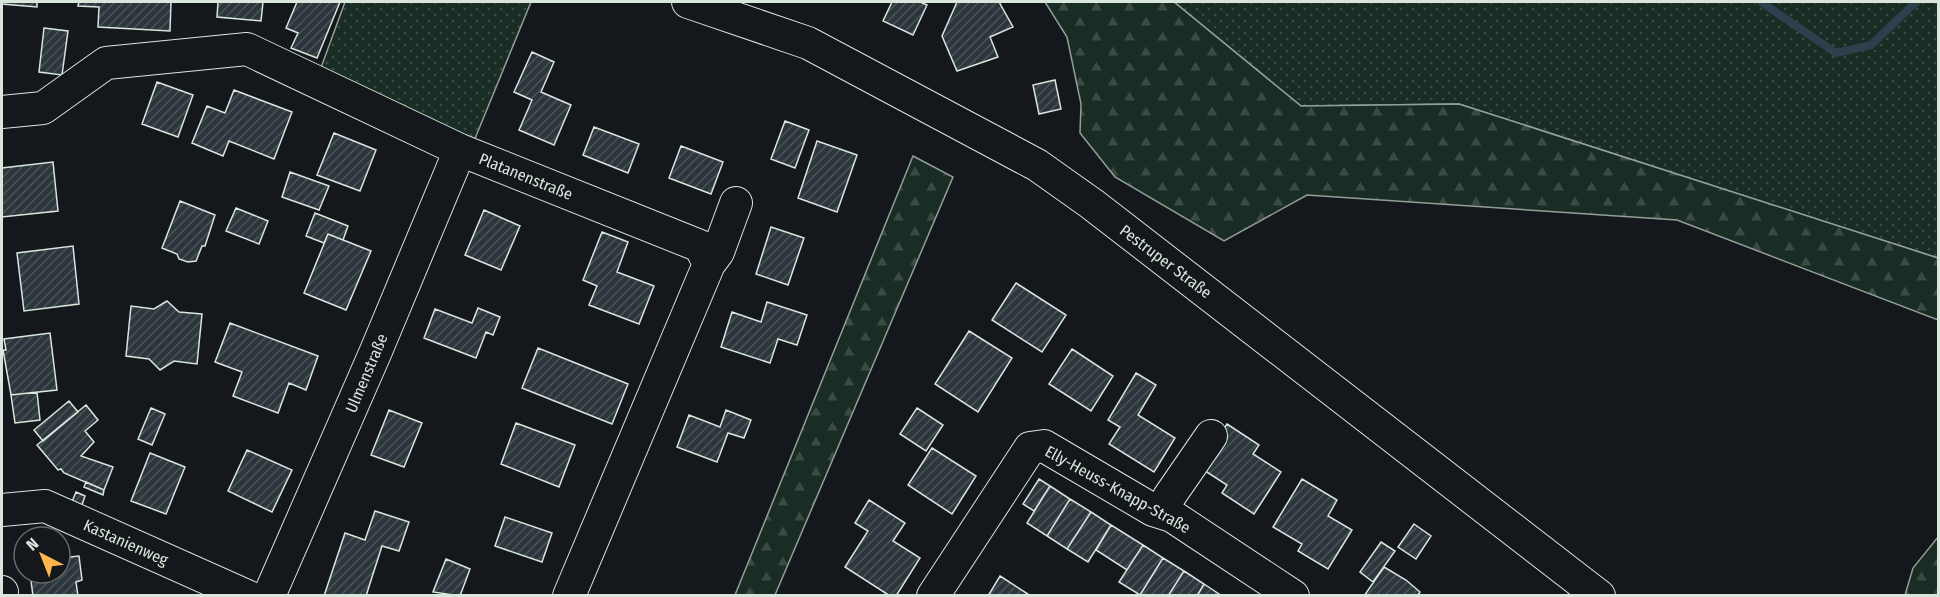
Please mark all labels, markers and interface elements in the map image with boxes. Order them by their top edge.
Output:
street label: Platanenstraße [476,149,576,204]
street label: Pestruper Straße [1116,221,1215,302]
street label: Ulmenstraße [341,331,392,415]
street label: Elly-Heuss-Knapp-Straße [1042,442,1194,537]
street label: Kastanienweg [81,515,171,570]
north arrow [12,525,72,585]
text: N [22,534,42,554]

